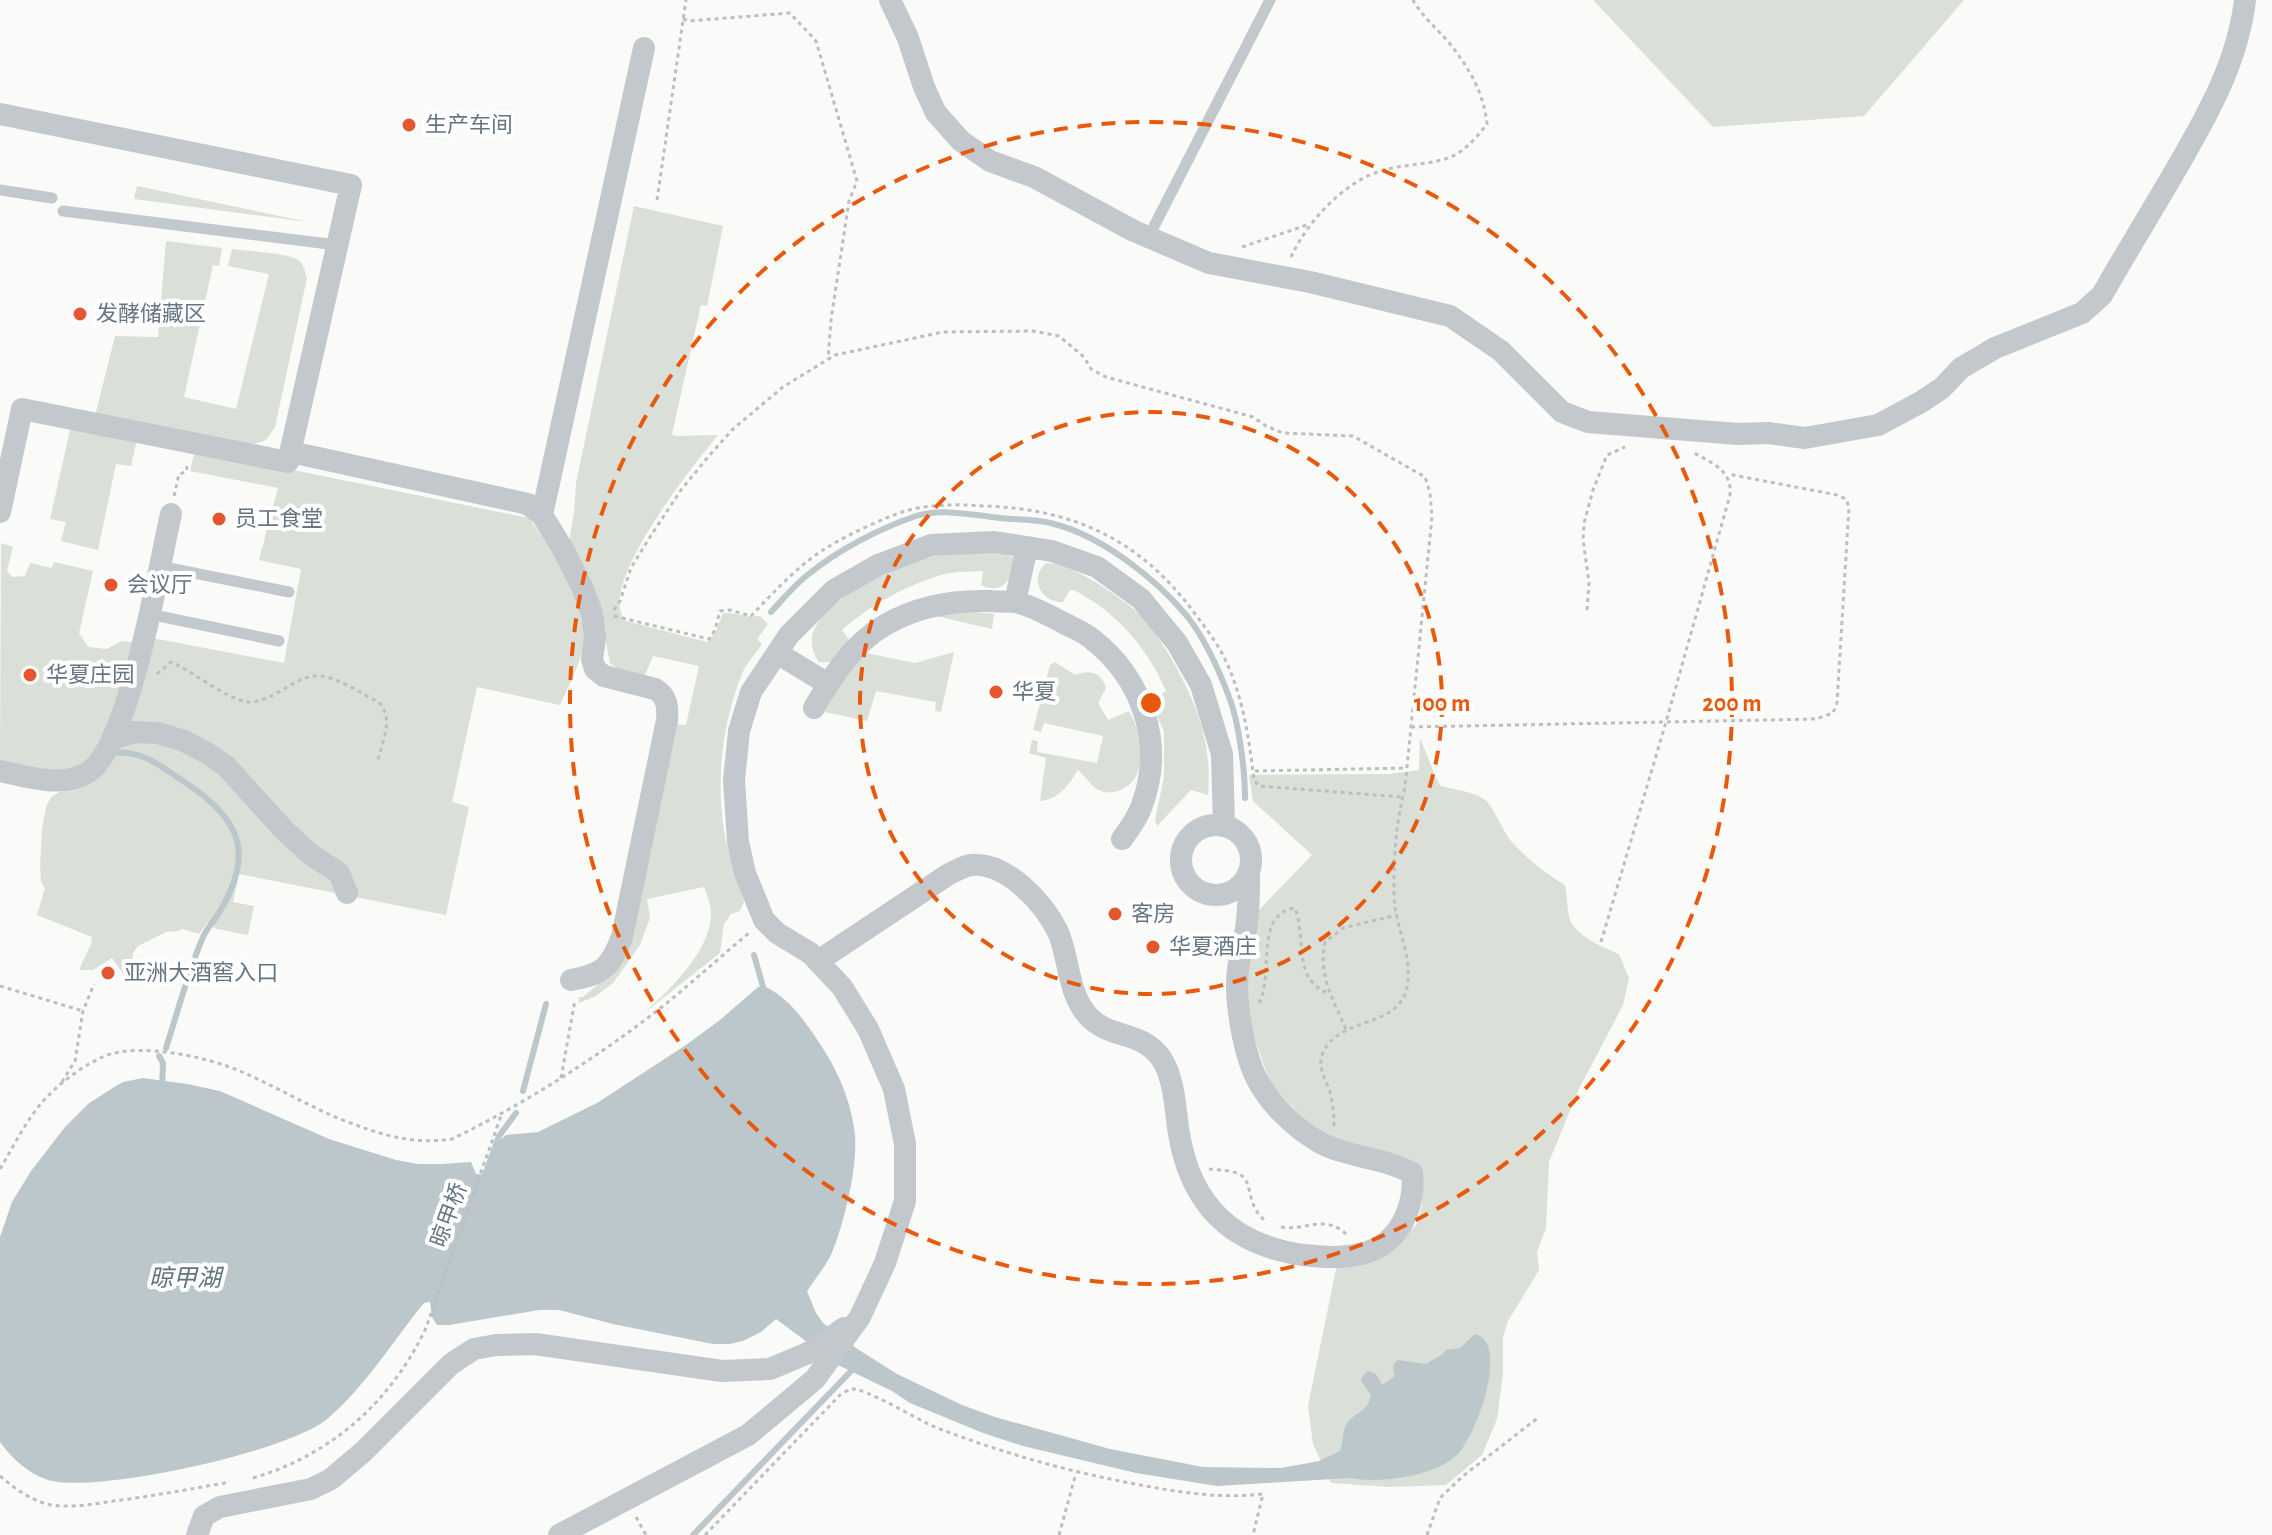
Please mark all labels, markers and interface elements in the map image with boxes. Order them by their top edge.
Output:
place label: 生产车间 [425,113,513,136]
marker: 生产车间 [400,116,418,134]
place label: 发酵储藏区 [96,302,206,325]
marker: 发酵储藏区 [71,305,89,323]
place label: 员工食堂 [235,507,323,530]
marker: 员工食堂 [210,510,228,528]
place label: 会议厅 [127,573,193,596]
marker: 会议厅 [102,576,120,594]
place label: 华夏庄园 [46,663,134,686]
marker: 华夏庄园 [21,666,39,684]
place label: 华夏 [1012,680,1056,703]
marker: 华夏 [987,683,1005,701]
centre of rings [1137,689,1165,717]
text: 100 m [1414,692,1470,716]
text: 200 m [1702,692,1762,716]
place label: 客房 [1131,902,1175,925]
marker: 客房 [1106,905,1124,923]
place label: 华夏酒庄 [1169,935,1257,958]
marker: 华夏酒庄 [1144,938,1162,956]
place label: 亚洲大酒窖入口 [124,961,278,984]
marker: 亚洲大酒窖入口 [99,964,117,982]
street label: 晾甲桥 [426,1180,471,1250]
water label: 晾甲湖 [149,1265,225,1291]

